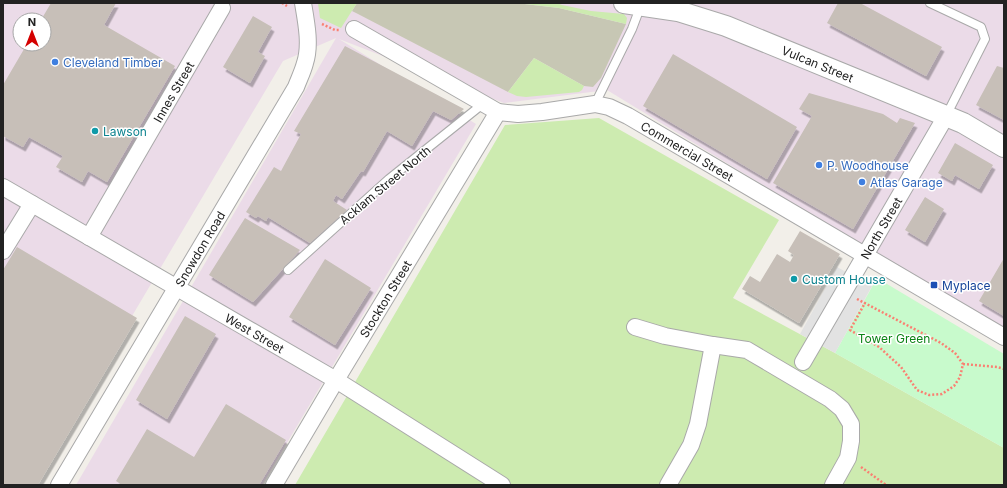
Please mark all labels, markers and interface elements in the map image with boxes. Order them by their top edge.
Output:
north arrow [12,12,52,52]
text: N [28,15,36,29]
street label: Vulcan Street [780,42,856,85]
place label: Cleveland Timber [63,55,163,70]
marker: Cleveland Timber [50,57,60,67]
street label: Innes Street [150,58,197,125]
street label: Commercial Street [638,118,736,184]
place label: Lawson [103,124,147,139]
marker: Lawson [90,126,100,136]
street label: Acklam Street North [336,142,434,228]
place label: P. Woodhouse [827,158,909,173]
marker: P. Woodhouse [814,160,824,170]
place label: Atlas Garage [870,175,943,190]
marker: Atlas Garage [857,177,867,187]
street label: North Street [857,194,905,262]
street label: Snowdon Road [171,208,228,289]
street label: Stockton Street [356,257,414,340]
place label: Custom House [802,272,886,287]
marker: Custom House [789,274,799,284]
place label: Myplace [942,278,991,293]
marker: Myplace [929,280,939,290]
street label: West Street [223,310,287,356]
park label: Tower Green [858,331,930,346]

